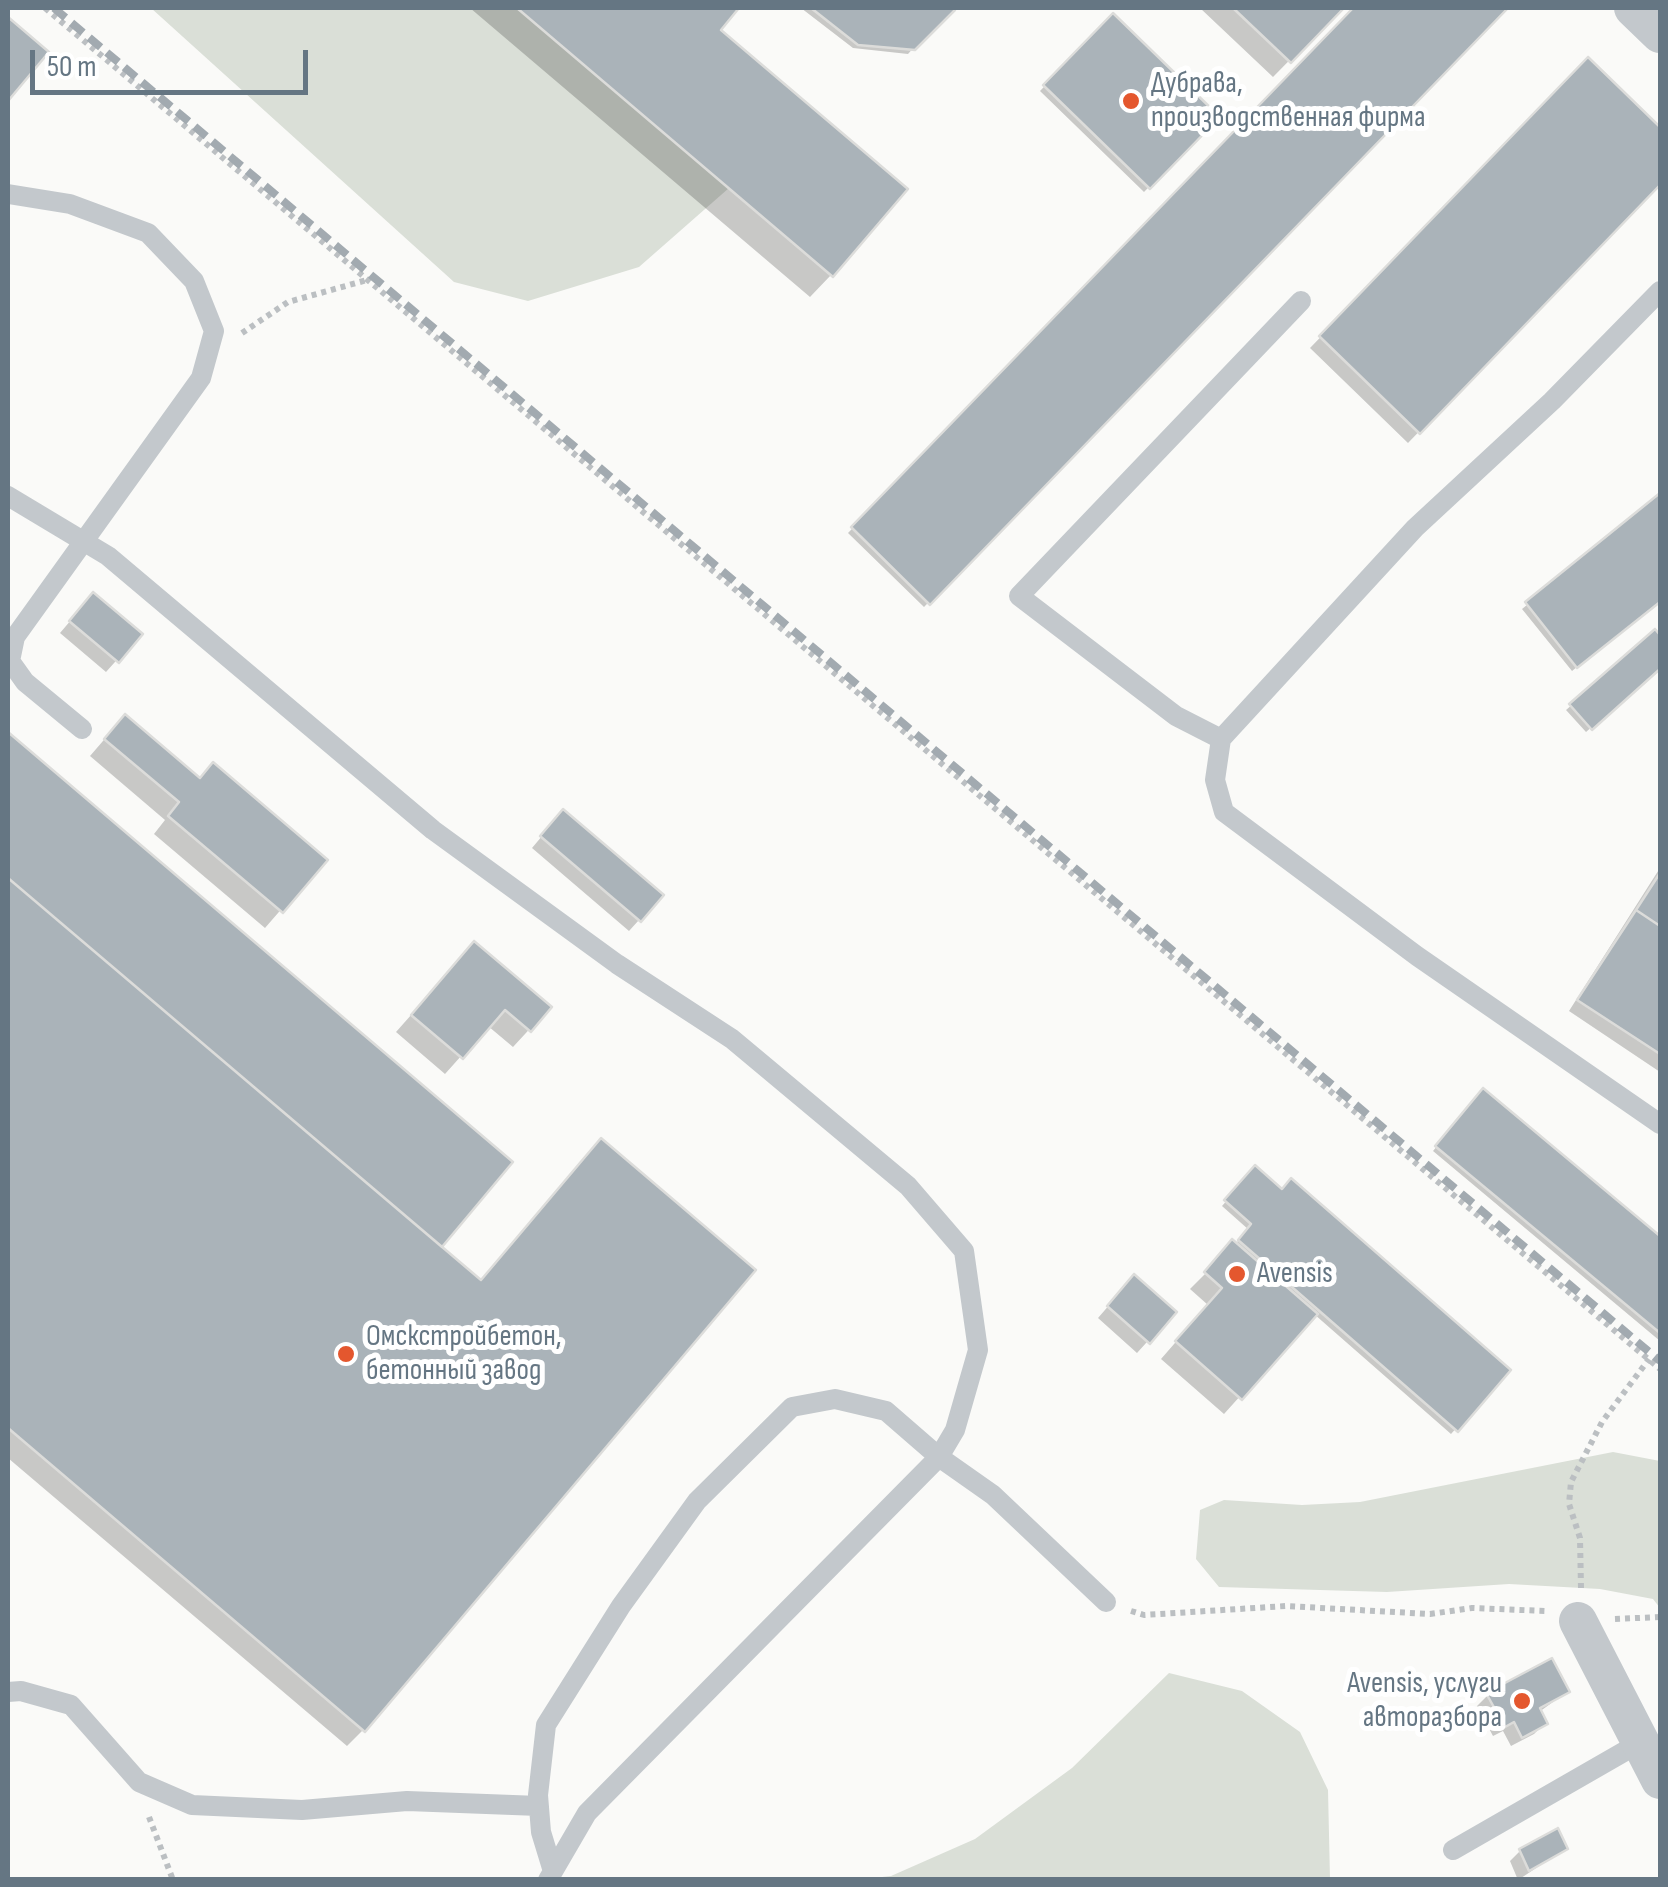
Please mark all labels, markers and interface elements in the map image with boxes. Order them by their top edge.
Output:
scale bar [35,30,312,92]
text: 50 m [47,49,96,85]
place label: Дубрава, производственная фирма [1151,66,1426,136]
marker: Дубрава, производственная фирма [1120,90,1142,112]
place label: Avensis [1257,1256,1333,1292]
marker: Avensis [1226,1263,1248,1285]
place label: Омскстройбетон, бетонный завод [366,1319,561,1390]
marker: Омскстройбетон, бетонный завод [335,1343,357,1365]
place label: Avensis, услуги авторазбора [1347,1666,1502,1736]
marker: Avensis, услуги авторазбора [1511,1690,1533,1712]

